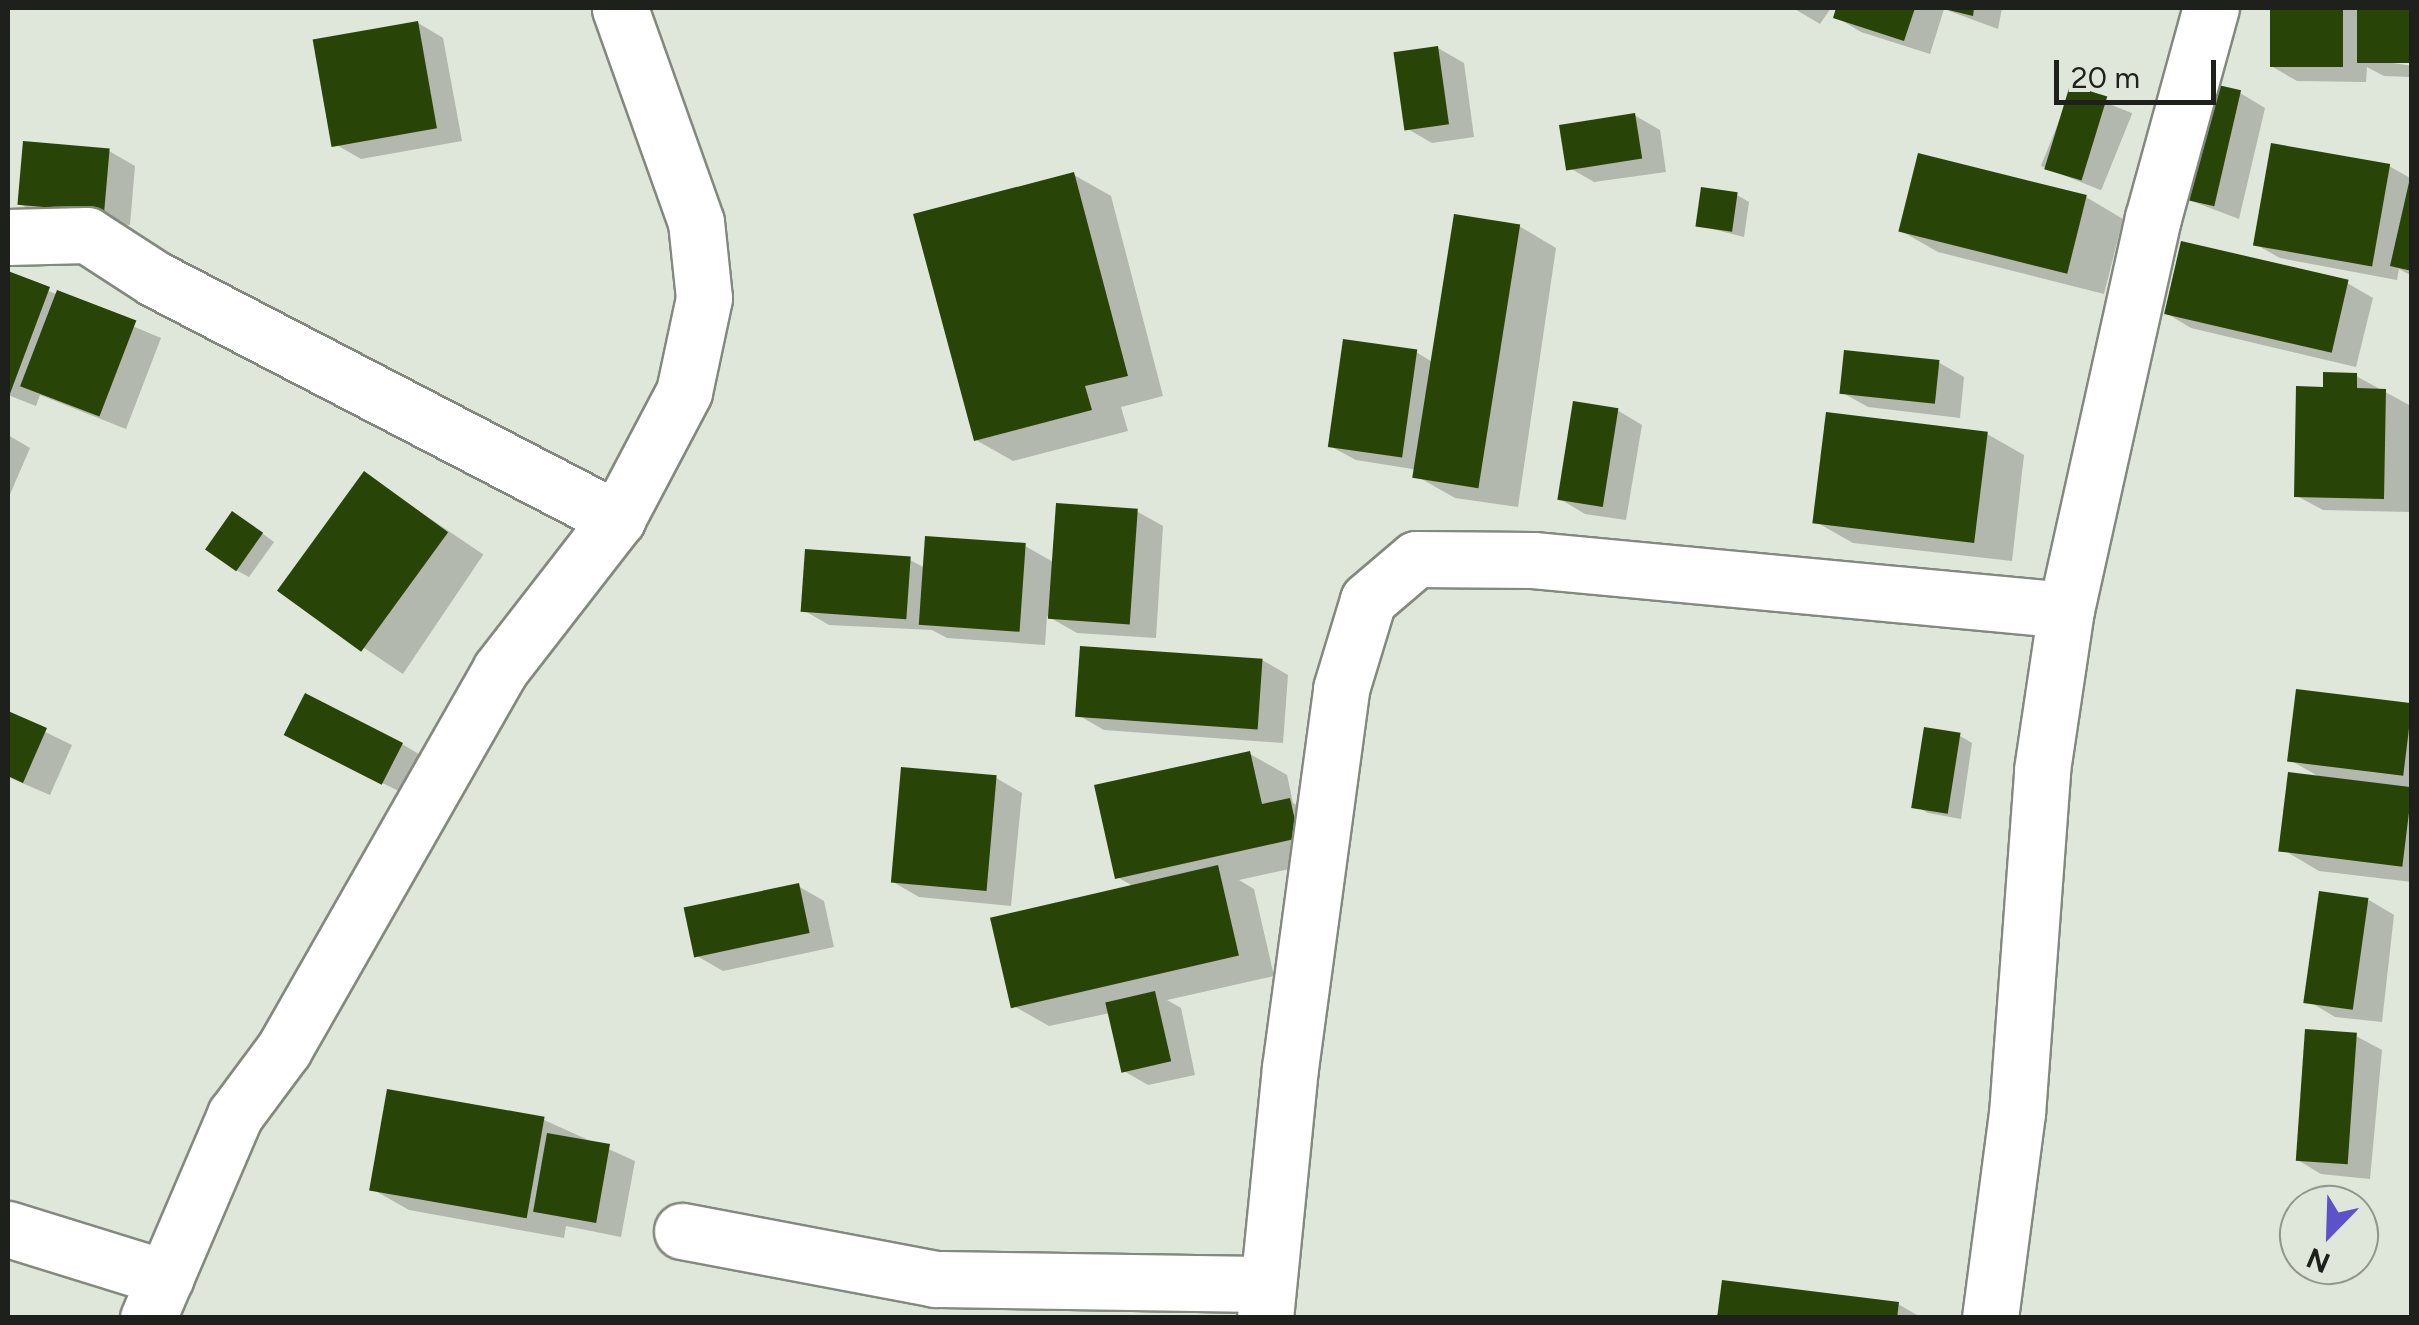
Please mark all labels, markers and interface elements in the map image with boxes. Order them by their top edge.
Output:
scale bar [2059,40,2222,102]
text: 20 m [2071,59,2140,96]
north arrow [2279,1185,2379,1285]
text: N [2301,1241,2335,1281]

